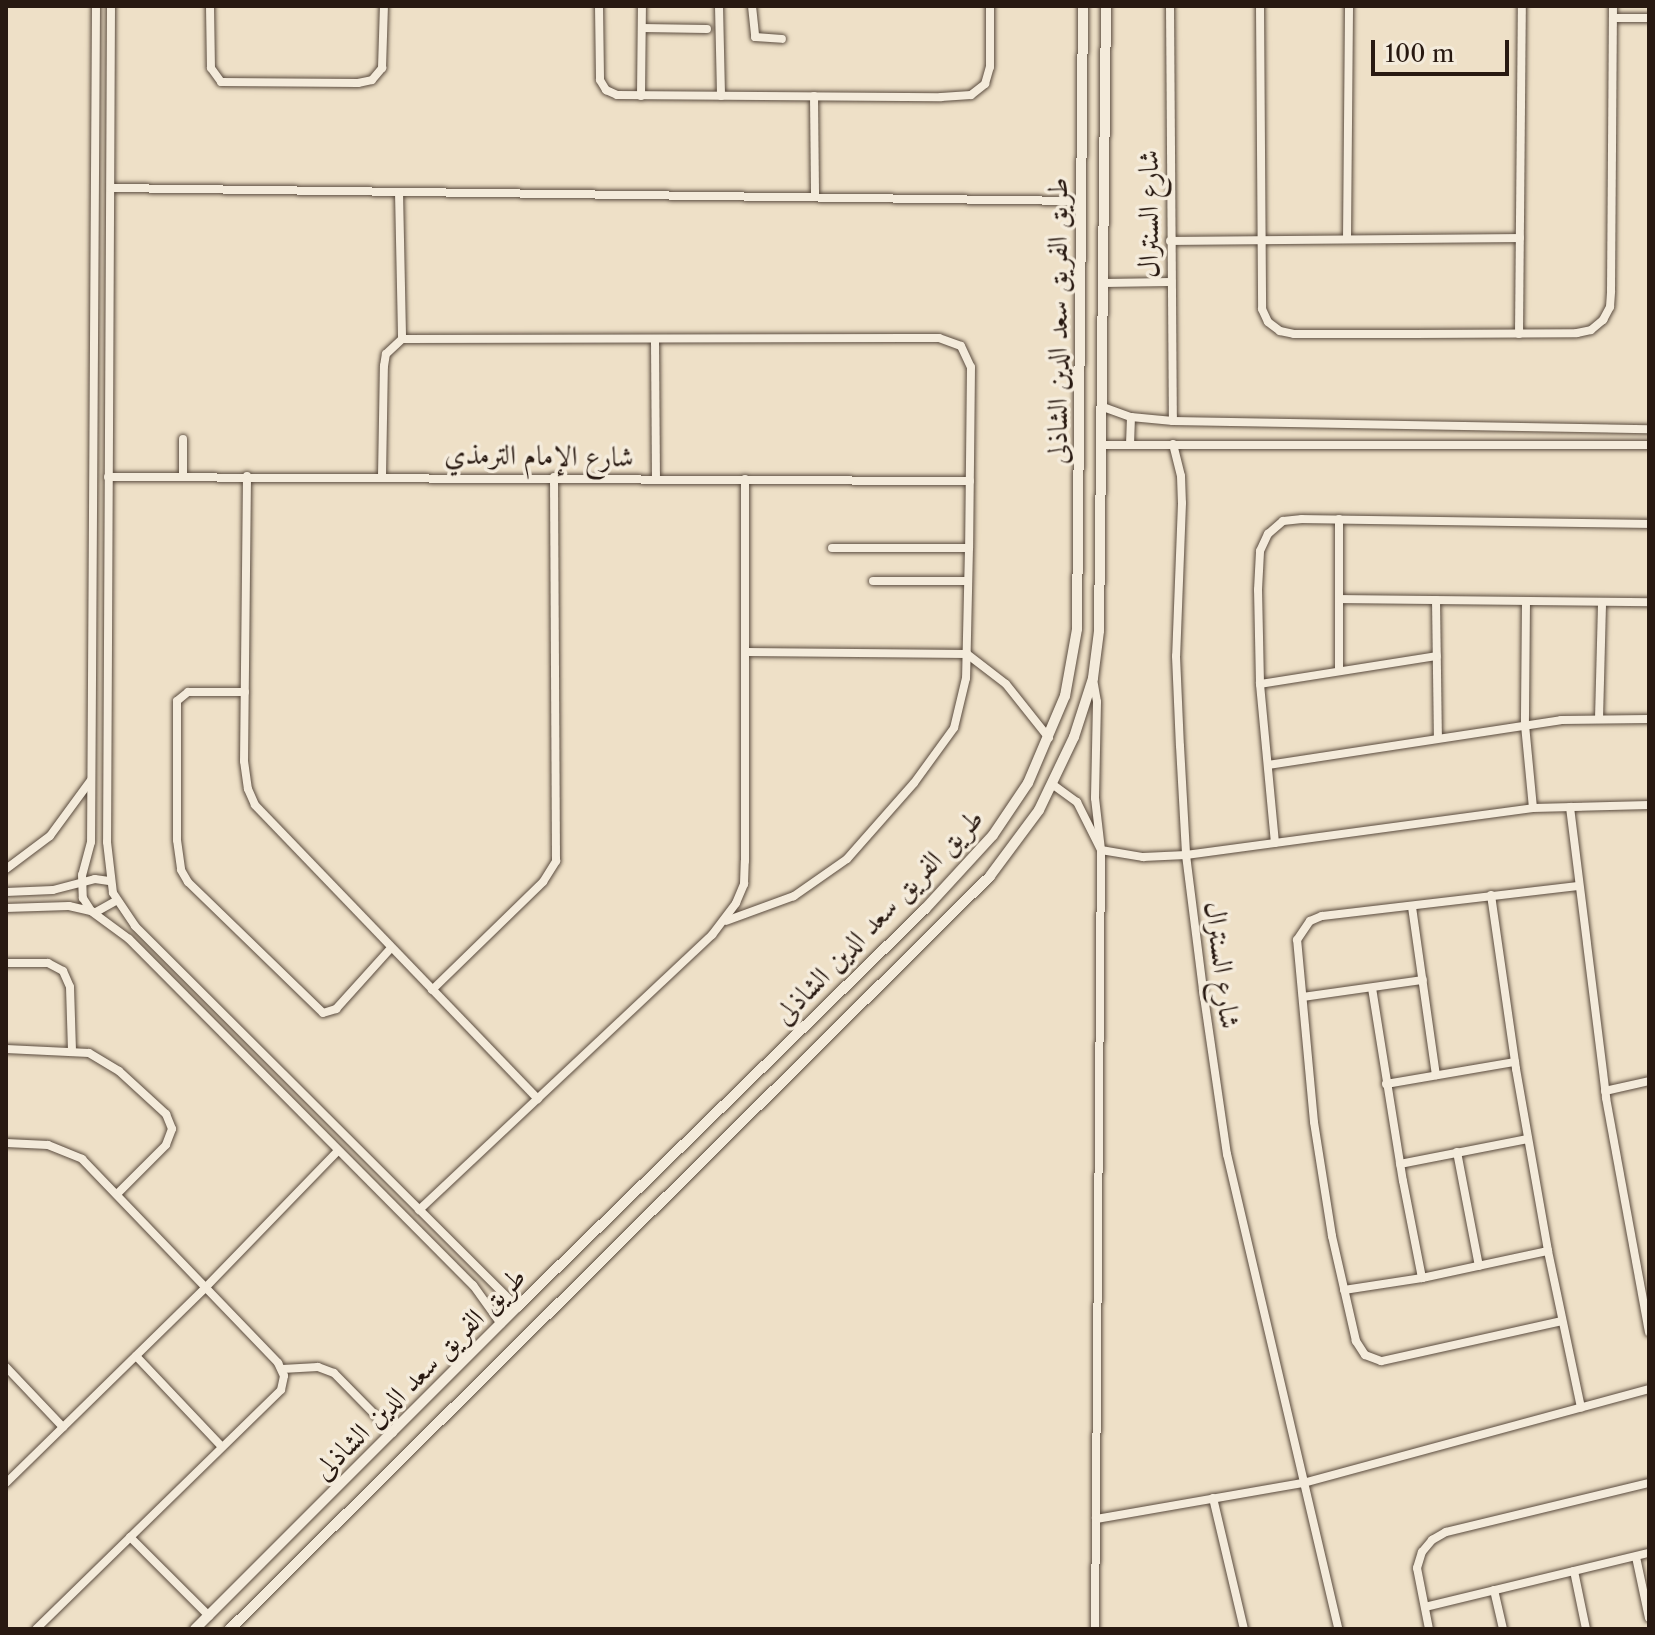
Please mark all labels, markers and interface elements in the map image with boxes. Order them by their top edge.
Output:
scale bar [1375,24,1513,74]
text: 100 m [1385,39,1454,68]
street label: شارع السنترال [1131,150,1165,278]
street label: طريق الفريق سعد الدين الشاذلى [1040,178,1074,464]
street label: شارع الإمام الترمذي [444,437,634,473]
street label: طريق الفريق سعد الدين الشاذلى [766,801,990,1031]
street label: شارع السنترال [1199,899,1247,1031]
street label: طريق الفريق سعد الدين الشاذلى [306,1260,532,1486]

